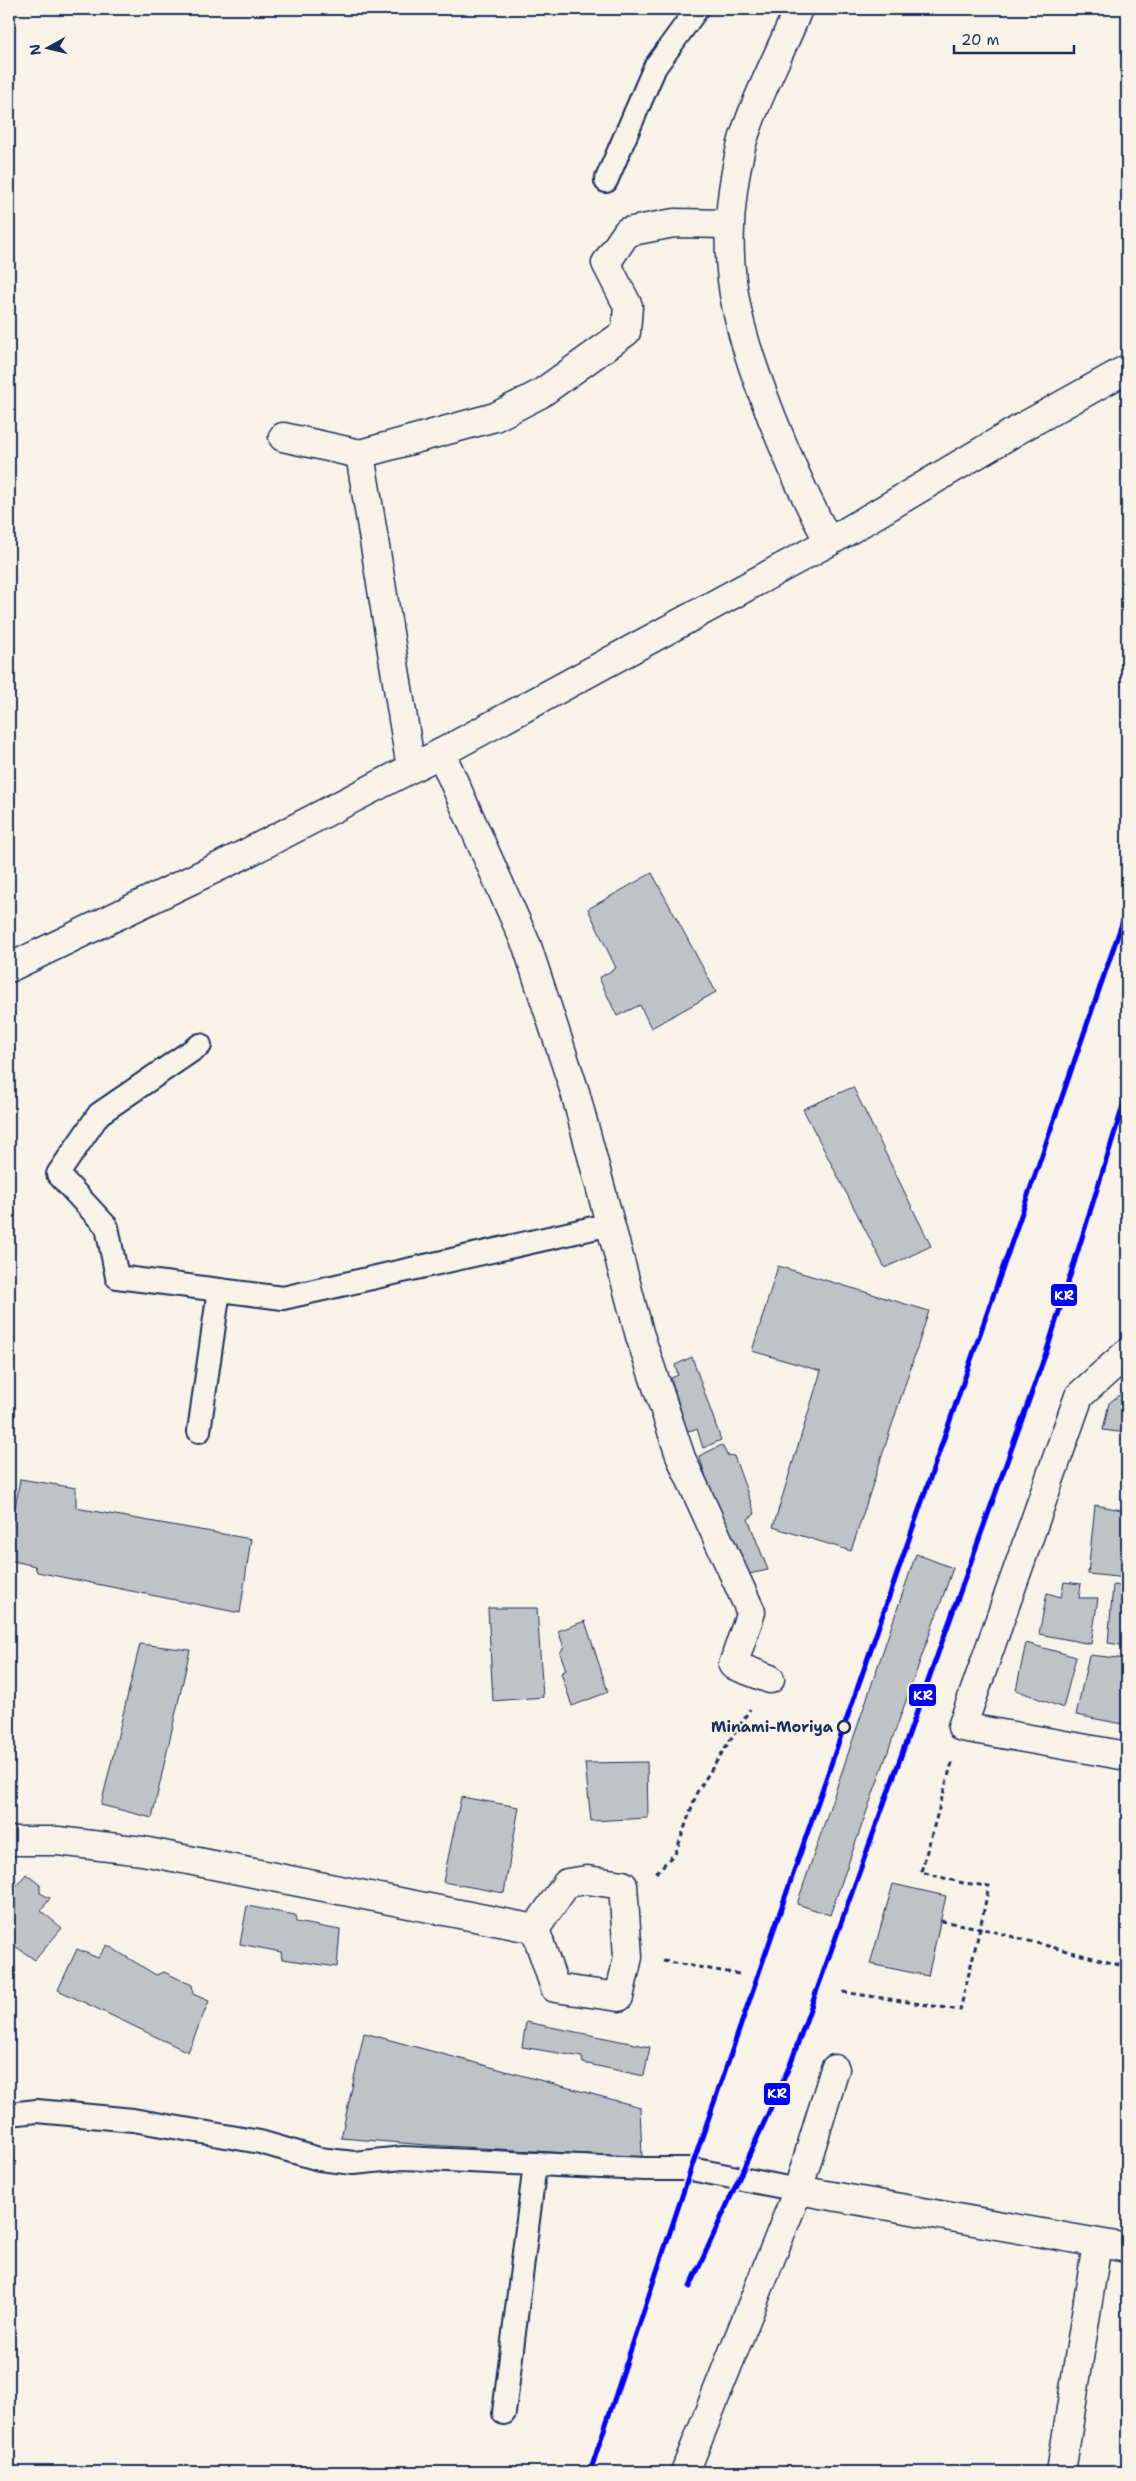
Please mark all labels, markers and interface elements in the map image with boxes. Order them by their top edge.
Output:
north arrow [22,22,72,72]
scale bar [954,22,1074,54]
text: 20 m [961,30,1000,50]
text: N [25,43,45,57]
line badge: KR [1050,1283,1078,1307]
text: KR [1054,1286,1075,1304]
line badge: KR [908,1683,937,1707]
text: KR [913,1686,934,1704]
place label: Minami-Moriya [711,1717,834,1737]
marker: Minami-Moriya [837,1720,851,1734]
line badge: KR [763,2082,791,2106]
text: KR [767,2084,788,2102]

